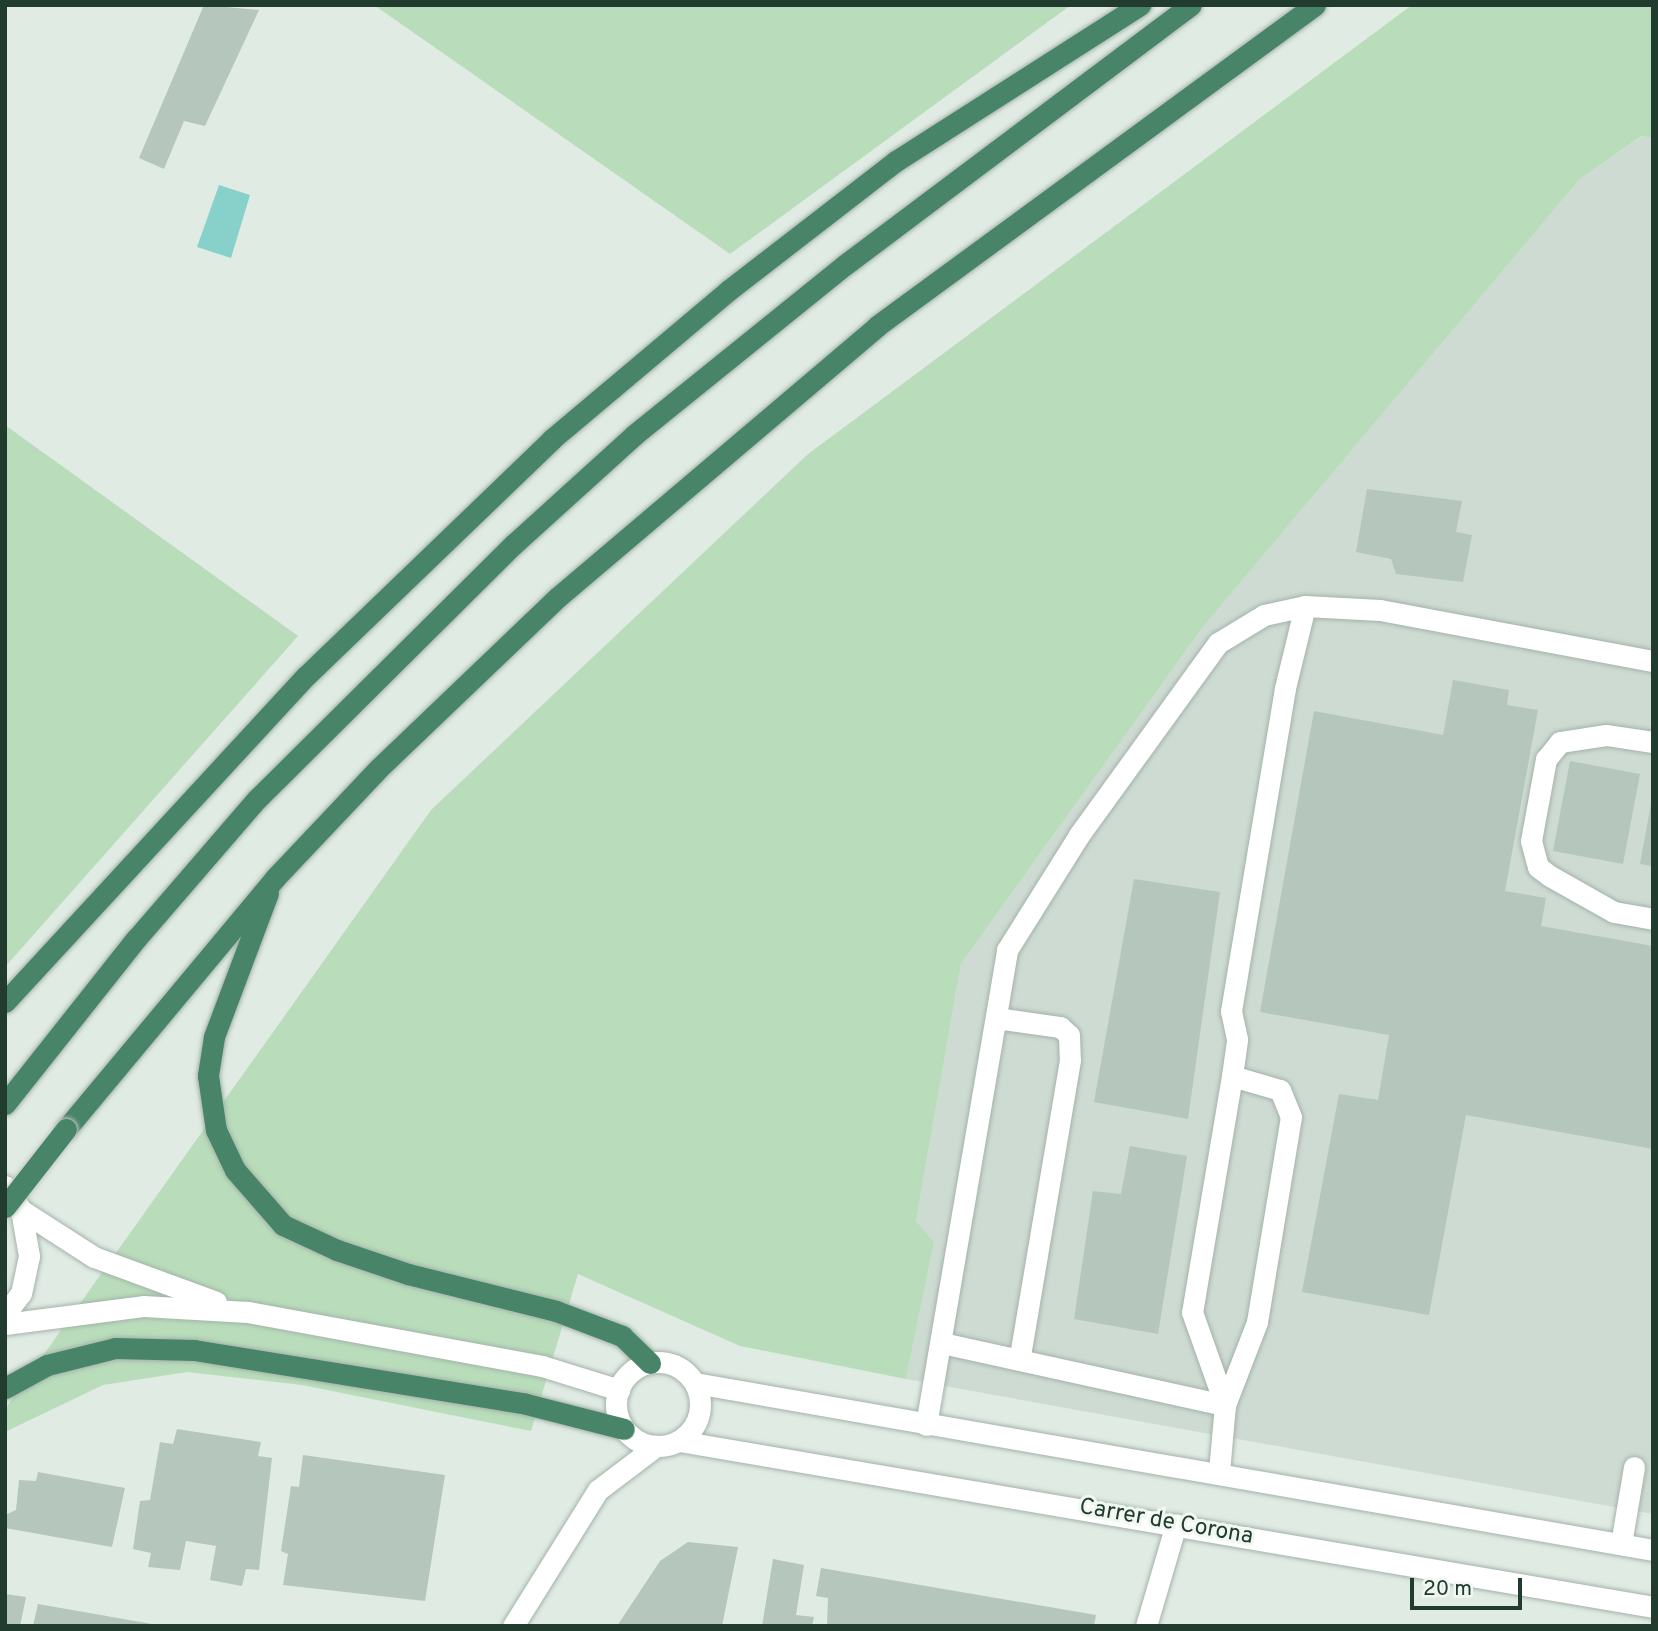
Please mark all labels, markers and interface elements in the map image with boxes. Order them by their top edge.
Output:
street label: Carrer de Corona [1077,1494,1255,1552]
scale bar [1413,1564,1525,1608]
text: 20 m [1423,1576,1472,1603]

